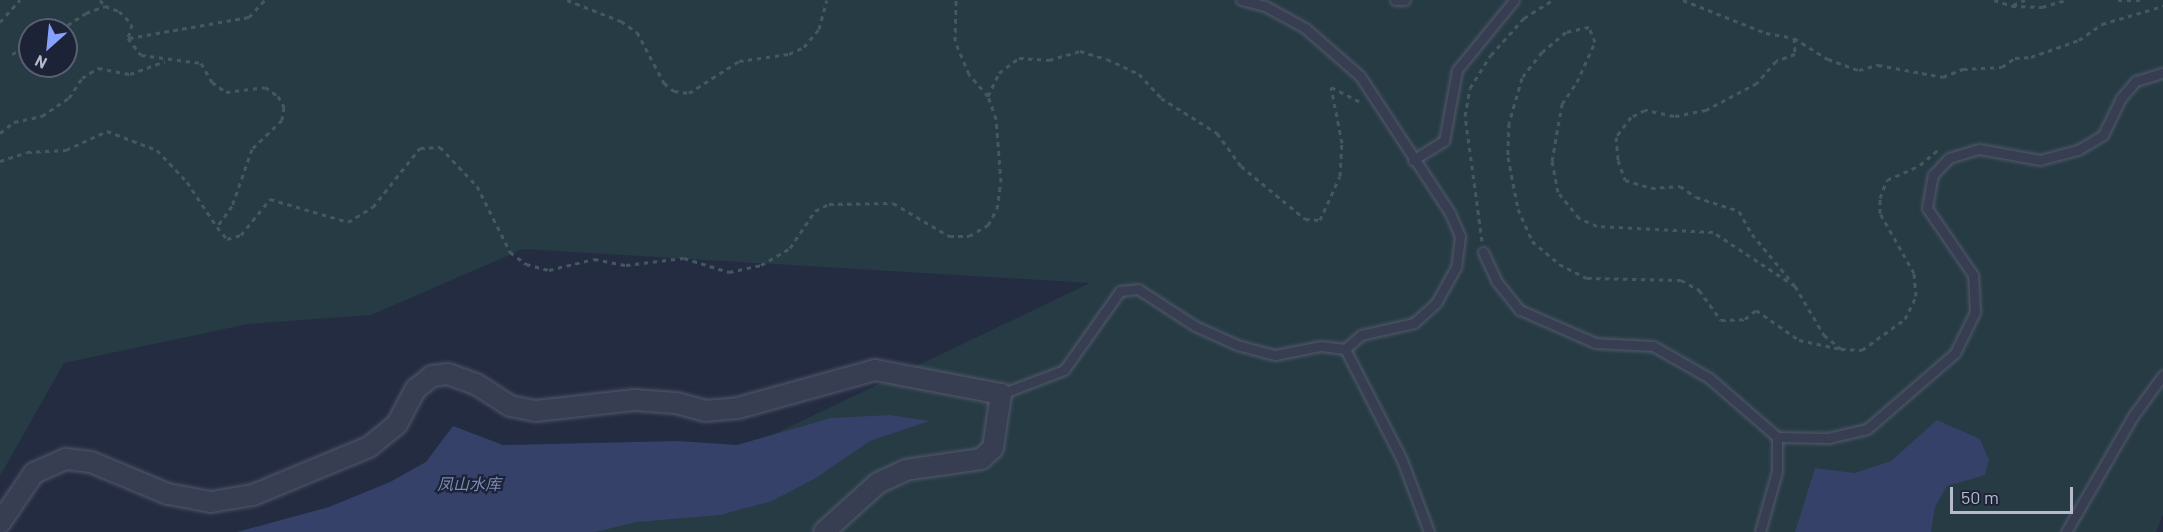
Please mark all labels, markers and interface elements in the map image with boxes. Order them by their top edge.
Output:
north arrow [18,18,78,78]
text: N [31,52,50,74]
water label: 凤山水库 [437,474,501,494]
scale bar [1953,475,2076,513]
text: 50 m [1961,486,1999,508]

